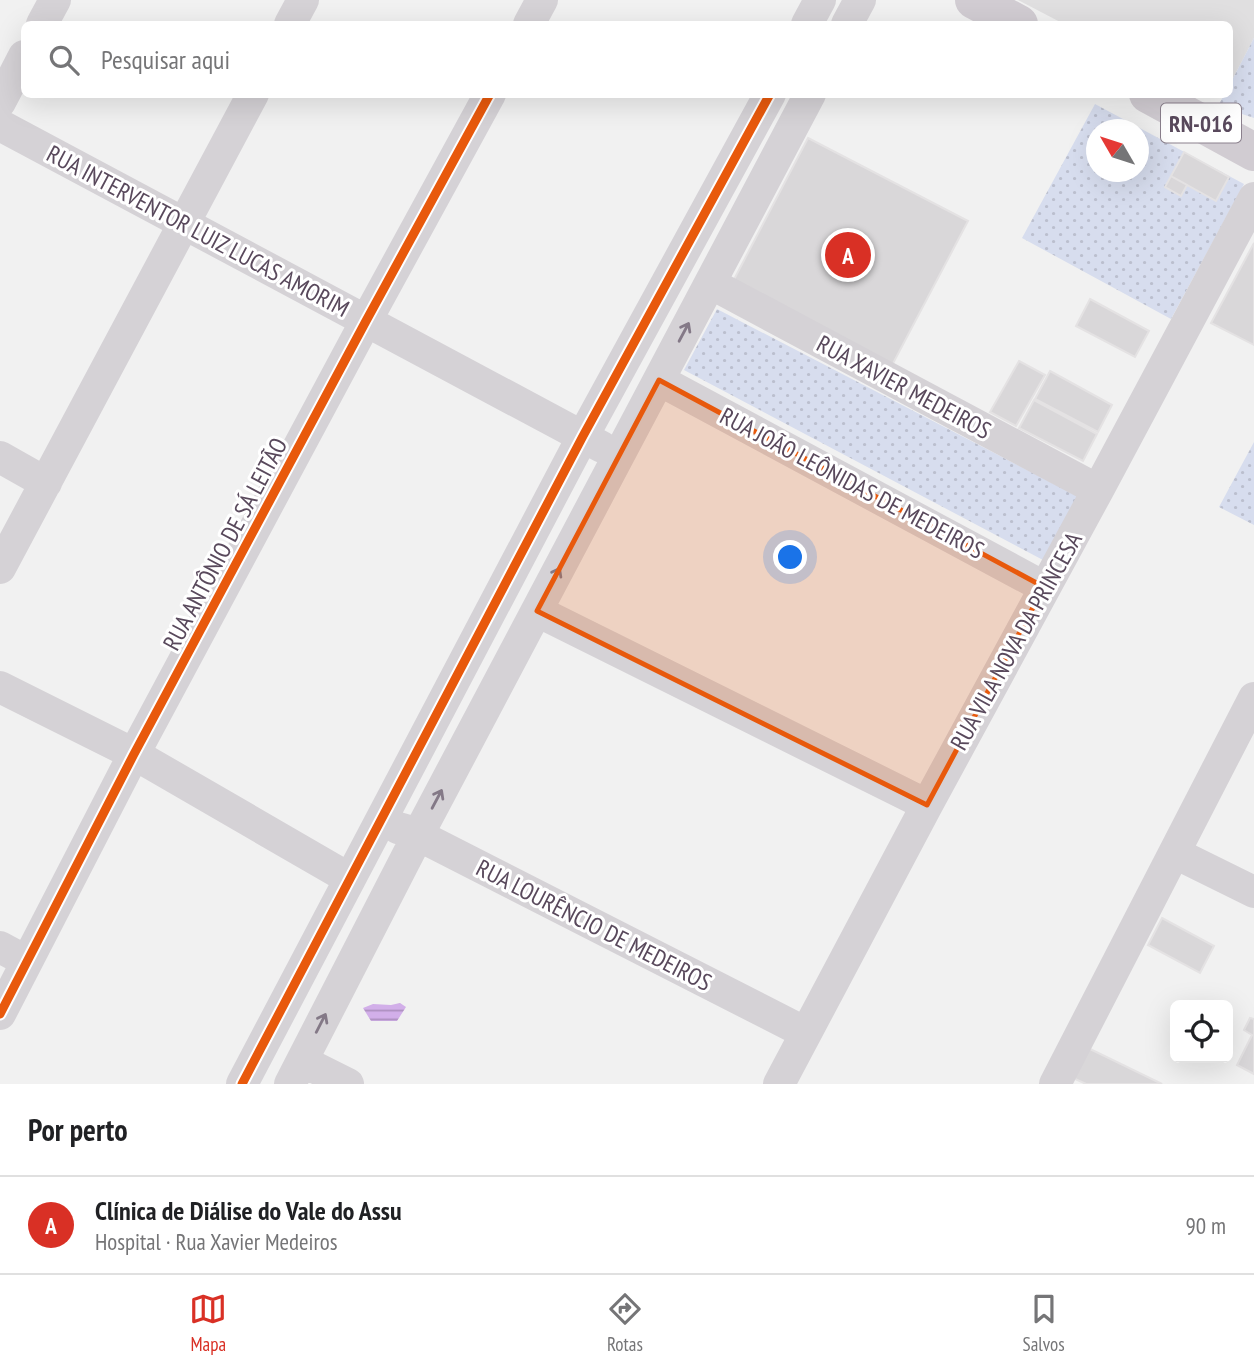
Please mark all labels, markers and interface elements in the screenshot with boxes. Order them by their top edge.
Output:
search box [21,21,1233,98]
icon: search [45,41,83,79]
text: Pesquisar aqui [101,43,230,76]
road number: RN-016 [1161,104,1241,142]
north arrow [1086,119,1149,182]
street label: RUA INTERVENTOR LUIZ LUCAS AMORIM [42,138,354,324]
pin: A [825,229,871,281]
one-way arrow [678,322,691,343]
street label: RUA XAVIER MEDEIROS [812,328,996,446]
street label: RUA JOÃO LEÔNIDAS DE MEDEIROS [715,400,989,566]
street label: RUA ANTÔNIO DE SÁ LEITÃO [156,432,294,656]
street label: RUA VILA NOVA DA PRINCESA [943,526,1089,755]
your location [773,540,807,574]
one-way arrow [549,567,562,588]
one-way arrow [431,790,445,810]
street label: RUA LOURÊNCIO DE MEDEIROS [471,852,717,998]
map controls [1170,1000,1233,1063]
button: locate [1170,1000,1233,1063]
one-way arrow [315,1013,328,1034]
text: Por perto [28,1110,128,1149]
text: Clínica de Diálise do Vale do Assu [95,1194,402,1227]
text: A [45,1211,57,1240]
text: 90 m [1185,1211,1226,1240]
text: Hospital · Rua Xavier Medeiros [95,1227,338,1256]
tab: Mapa [189,1290,227,1356]
tab: Rotas [606,1290,644,1356]
tab: Salvos [1023,1290,1065,1356]

